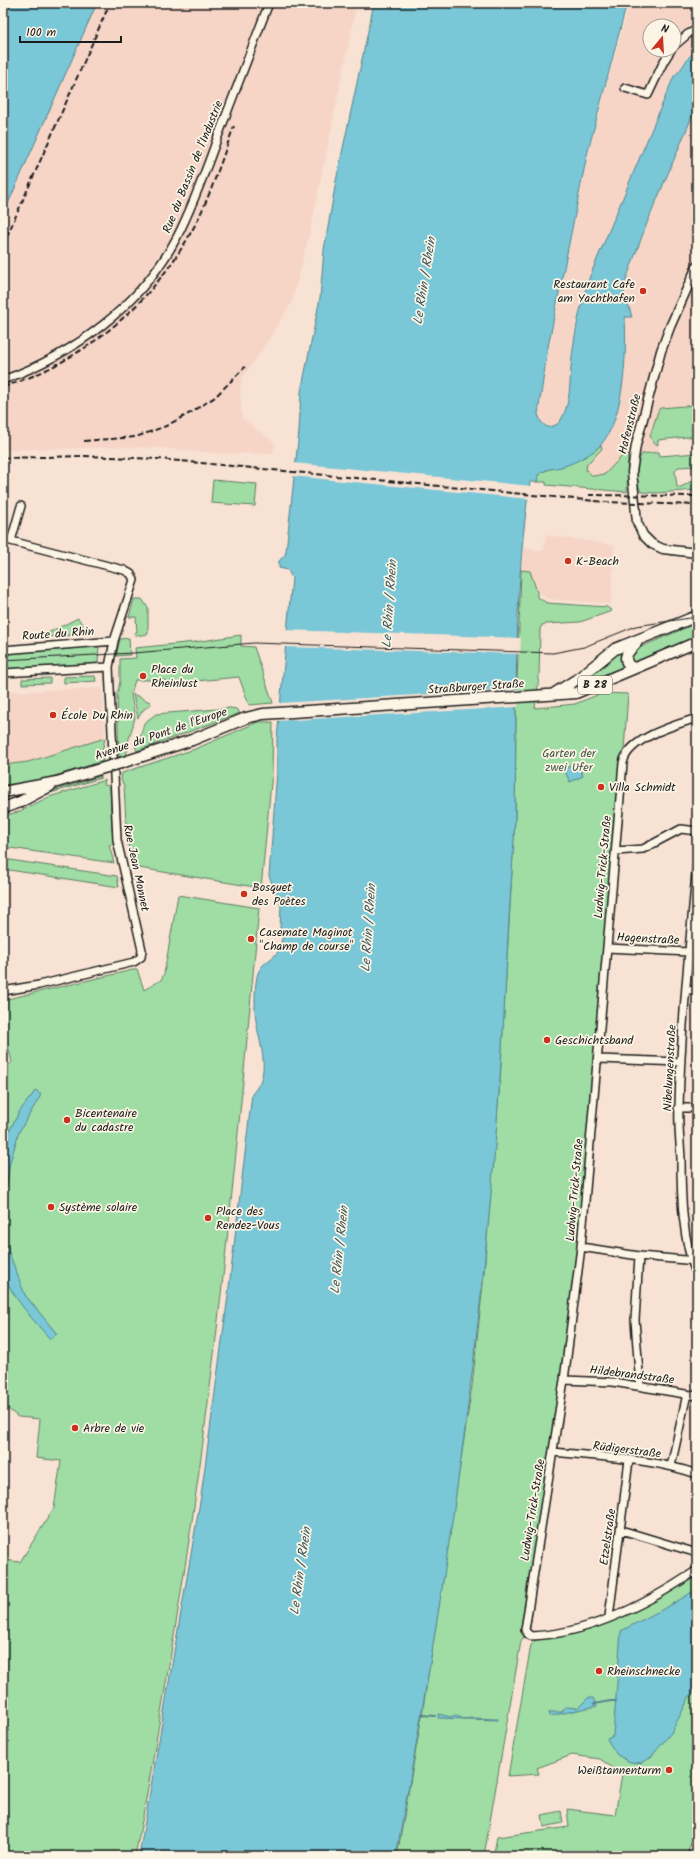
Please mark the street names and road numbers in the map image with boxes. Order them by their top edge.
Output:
street label: Rue du Bassin de l'Industrie [158,97,229,236]
street label: Hafenstraße [613,391,647,456]
street label: Route du Rhin [21,622,95,646]
street label: Straßburger Straße [427,674,525,700]
road number: B 28 [578,676,612,694]
street label: Avenue du Pont de l'Europe [92,702,230,766]
street label: Ludwig-Trick-Straße [589,814,617,919]
street label: Rue Jean Monnet [117,823,155,914]
street label: Hagenstraße [616,928,681,950]
street label: Nibelungenstraße [658,1023,682,1112]
street label: Ludwig-Trick-Straße [561,1137,589,1242]
street label: Hildebrandstraße [589,1360,676,1390]
street label: Rüdigerstraße [592,1436,663,1464]
street label: Ludwig-Trick-Straße [516,1457,551,1562]
street label: Etzelstraße [595,1507,621,1567]

